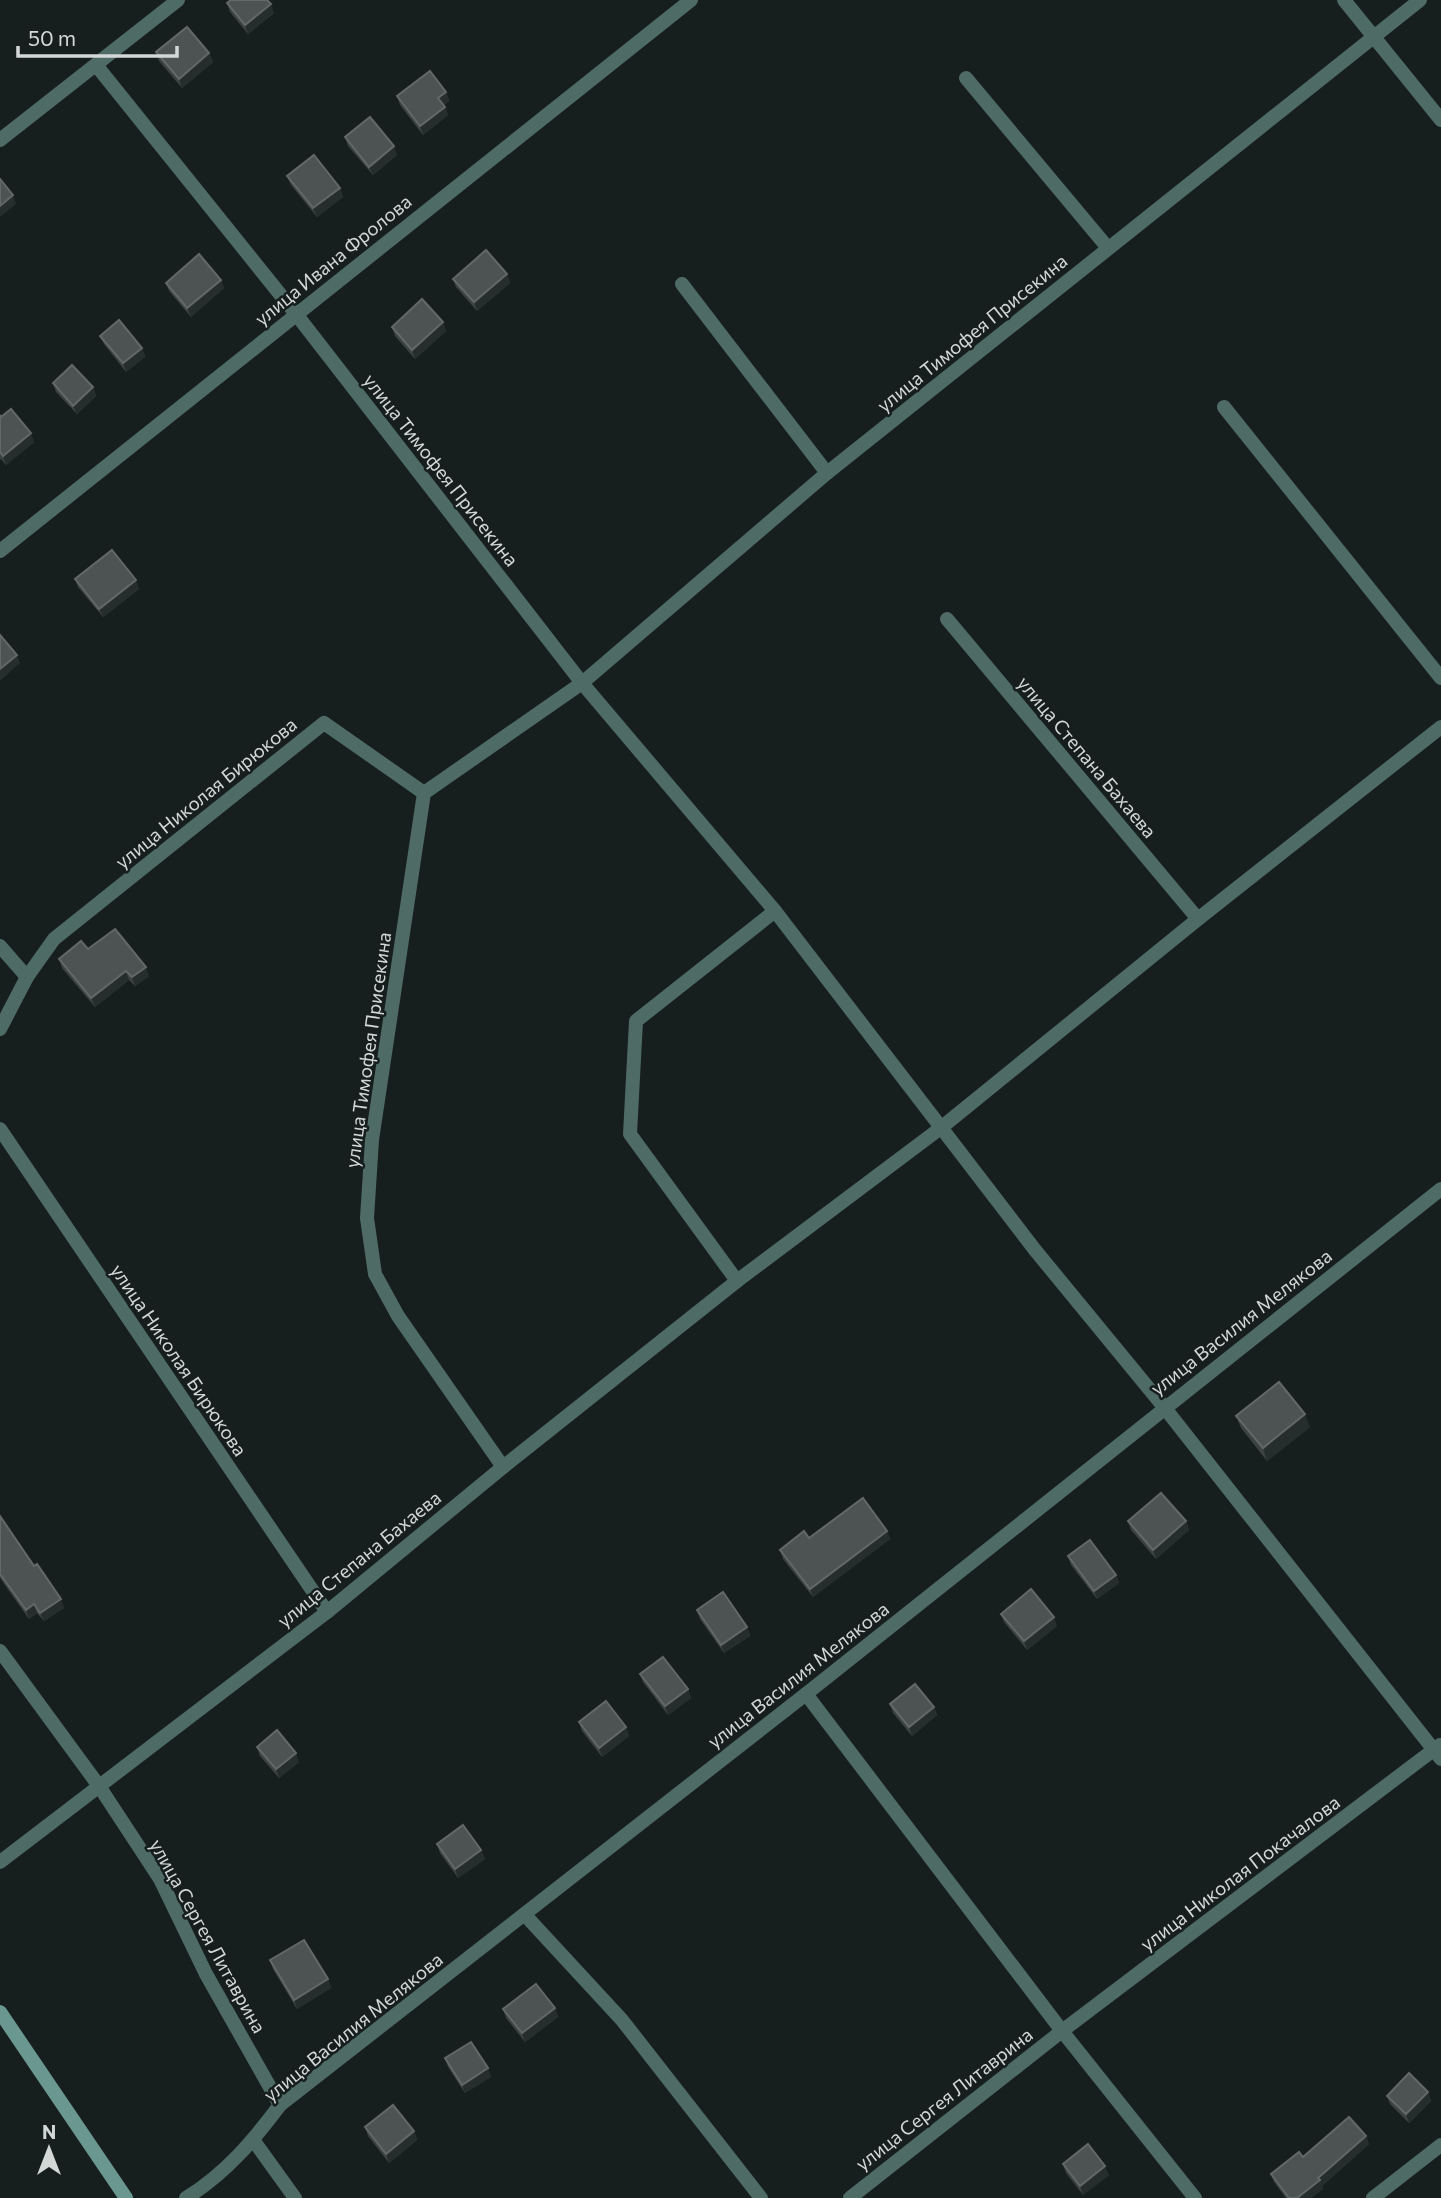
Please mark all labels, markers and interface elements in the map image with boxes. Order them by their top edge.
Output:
scale bar [18,14,177,58]
text: 50 m [28,25,76,50]
street label: улица Ивана Фролова [250,189,416,330]
street label: улица Тимофея Присекина [872,249,1071,416]
street label: улица Тимофея Присекина [359,369,524,571]
street label: улица Степана Бахаева [1013,671,1162,842]
street label: улица Николая Бирюкова [110,712,301,873]
street label: улица Тимофея Присекина [340,931,395,1169]
street label: улица Василия Мелякова [1145,1244,1336,1400]
street label: улица Николая Бирюкова [107,1259,252,1460]
street label: улица Степана Бахаева [272,1486,445,1632]
street label: улица Василия Мелякова [702,1597,893,1753]
street label: улица Николая Покачалова [1135,1790,1344,1955]
street label: улица Сергея Литаврина [145,1835,271,2037]
street label: улица Василия Мелякова [259,1947,447,2106]
street label: улица Сергея Литаврина [851,2022,1037,2175]
north arrow [14,2114,84,2184]
text: N [42,2120,56,2143]

